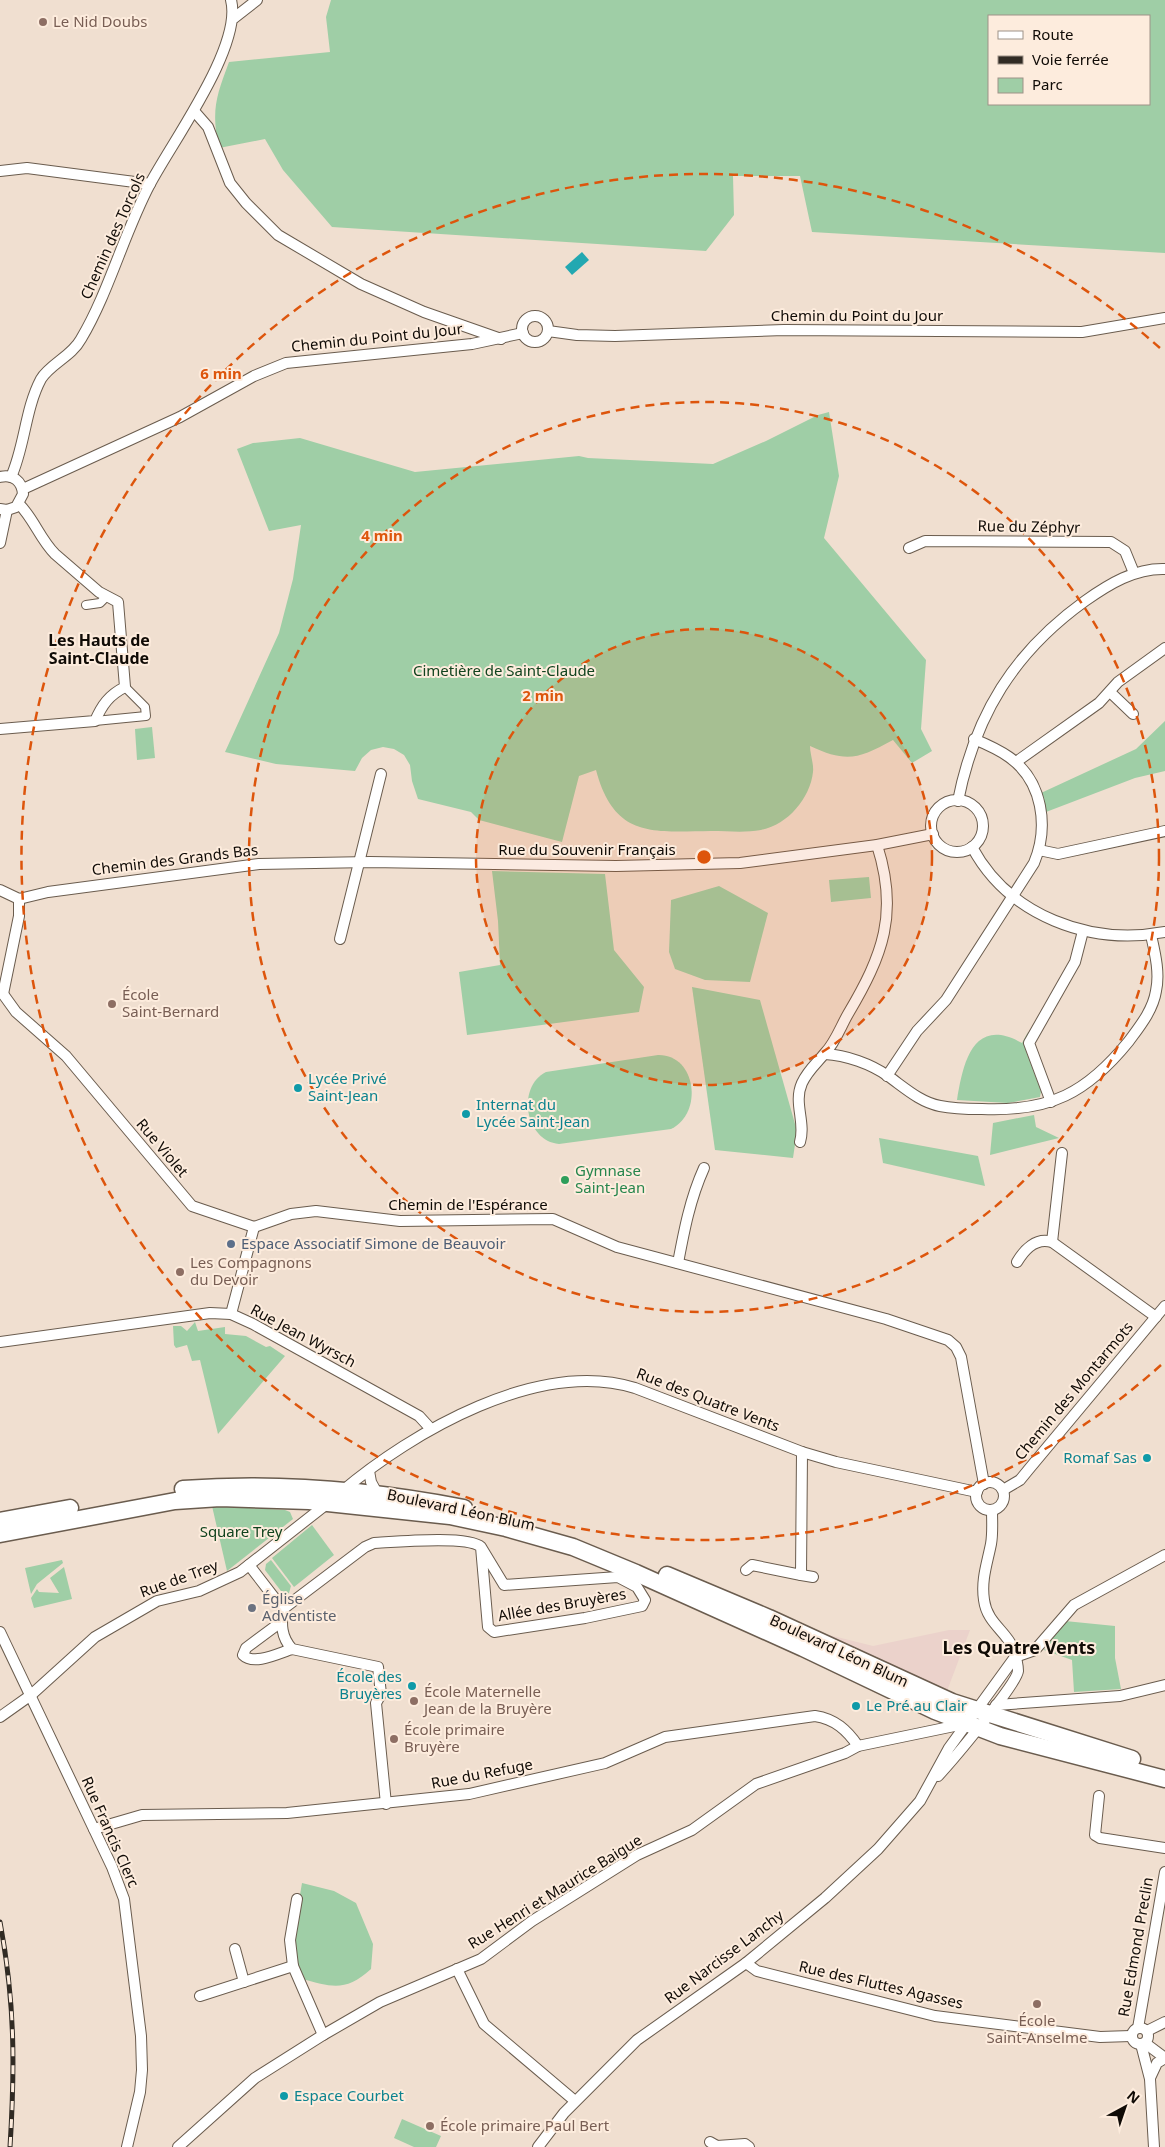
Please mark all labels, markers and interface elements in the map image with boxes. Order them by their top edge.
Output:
place label: Le Nid Doubs [53,11,147,31]
legend [988,15,1150,105]
marker: Le Nid Doubs [37,16,49,28]
text: Route [1032,24,1074,44]
text: Voie ferrée [1032,49,1109,69]
text: Parc [1032,74,1063,94]
street label: Chemin des Torcols [75,169,149,302]
street label: Chemin du Point du Jour [771,305,943,325]
street label: Chemin du Point du Jour [290,318,464,356]
text: 6 min [200,363,242,383]
street label: Rue du Zéphyr [977,515,1081,537]
text: 4 min [361,525,403,545]
district label: Les Hauts de Saint-Claude [48,629,150,669]
park label: Cimetière de Saint-Claude [413,660,595,680]
text: 2 min [522,685,564,705]
street label: Chemin des Grands Bas [91,839,259,879]
street label: Rue du Souvenir Français [498,839,676,859]
centre of rings [695,848,713,866]
place label: École Saint-Bernard [122,984,219,1021]
marker: École Saint-Bernard [106,998,118,1010]
place label: Lycée Privé Saint-Jean [308,1068,387,1105]
marker: Lycée Privé Saint-Jean [292,1082,304,1094]
place label: Internat du Lycée Saint-Jean [476,1094,590,1131]
marker: Internat du Lycée Saint-Jean [460,1108,472,1120]
street label: Rue Violet [132,1114,194,1181]
place label: Gymnase Saint-Jean [575,1160,645,1197]
marker: Gymnase Saint-Jean [559,1174,571,1186]
street label: Chemin de l'Espérance [388,1194,548,1214]
place label: Espace Associatif Simone de Beauvoir [241,1233,506,1253]
marker: Espace Associatif Simone de Beauvoir [225,1238,237,1250]
place label: Les Compagnons du Devoir [190,1252,312,1289]
marker: Les Compagnons du Devoir [174,1266,186,1278]
street label: Rue Jean Wyrsch [247,1299,360,1371]
street label: Chemin des Montarmots [1009,1317,1137,1464]
street label: Rue des Quatre Vents [634,1363,783,1436]
place label: Romaf Sas [1063,1447,1137,1467]
marker: Romaf Sas [1141,1452,1153,1464]
street label: Boulevard Léon Blum [385,1484,537,1534]
park label: Square Trey [200,1521,283,1541]
street label: Rue de Trey [137,1555,221,1601]
street label: Allée des Bruyères [496,1583,627,1625]
place label: Église Adventiste [262,1588,337,1625]
marker: Église Adventiste [246,1602,258,1614]
street label: Boulevard Léon Blum [767,1609,912,1691]
district label: Les Quatre Vents [943,1635,1095,1659]
place label: École des Bruyères [336,1666,402,1703]
marker: École des Bruyères [406,1680,418,1692]
place label: École Maternelle Jean de la Bruyère [422,1681,552,1718]
marker: École Maternelle Jean de la Bruyère [408,1695,420,1707]
place label: Le Pré au Clair [866,1695,967,1715]
marker: Le Pré au Clair [850,1700,862,1712]
place label: École primaire Bruyère [404,1719,505,1756]
marker: École primaire Bruyère [388,1733,400,1745]
street label: Rue du Refuge [429,1753,534,1793]
street label: Rue Francis Clerc [77,1773,144,1890]
street label: Rue Henri et Maurice Baigue [464,1829,645,1953]
street label: Rue Edmond Preclin [1113,1875,1157,2018]
street label: Rue Narcisse Lanchy [660,1905,787,2008]
street label: Rue des Fluttes Agasses [797,1955,965,2013]
marker: École Saint-Anselme [1031,1998,1043,2010]
place label: École Saint-Anselme [987,2010,1087,2047]
north arrow [1100,2082,1150,2132]
place label: Espace Courbet [294,2085,404,2105]
text: N [1123,2086,1144,2108]
marker: Espace Courbet [278,2090,290,2102]
place label: École primaire Paul Bert [440,2115,610,2135]
marker: École primaire Paul Bert [424,2120,436,2132]

